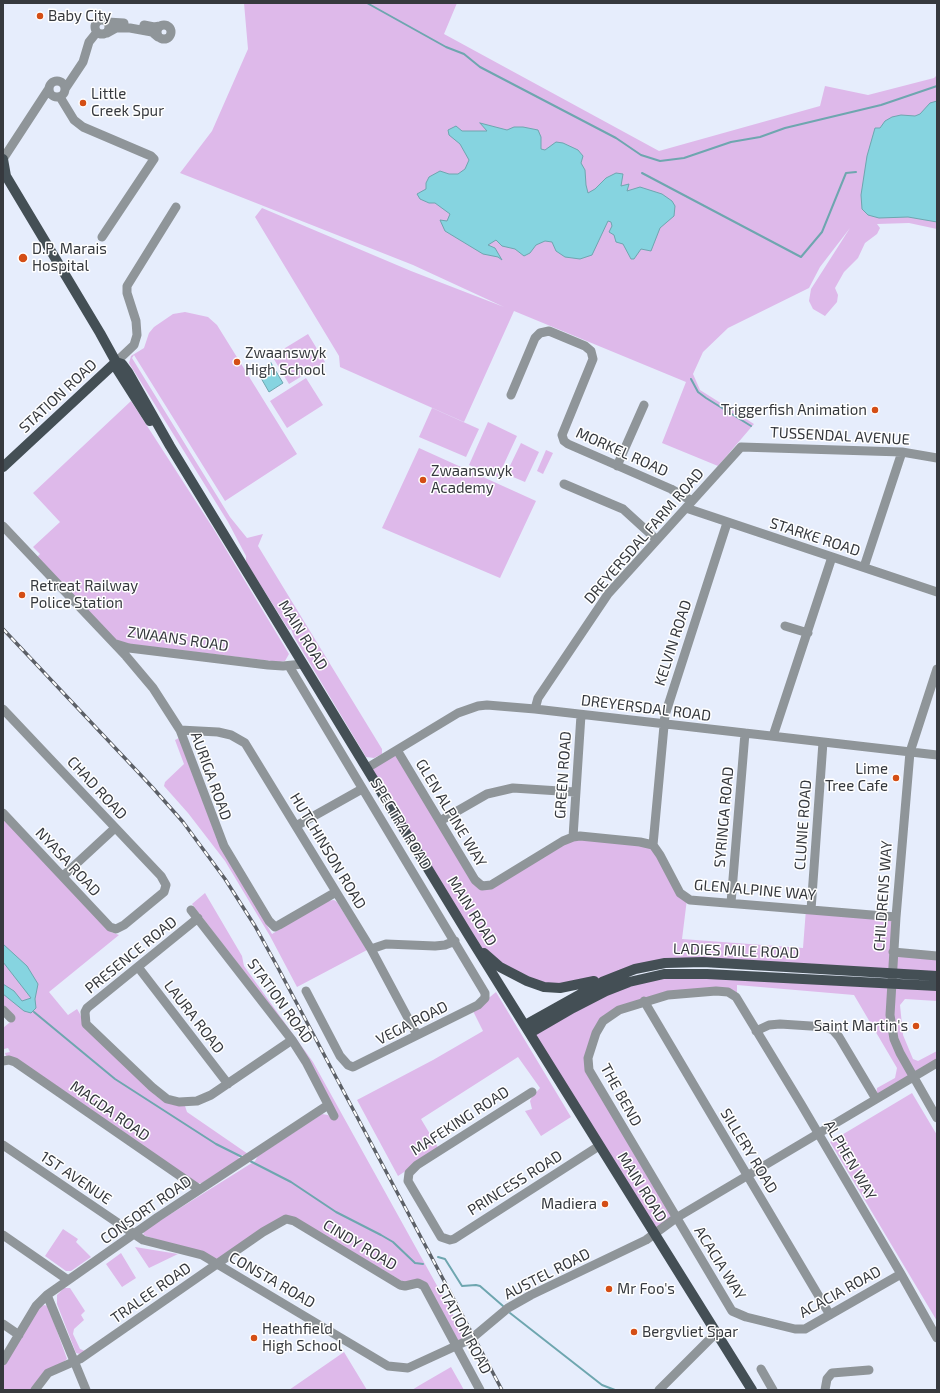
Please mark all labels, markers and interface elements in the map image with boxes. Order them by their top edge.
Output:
place label: Baby City [48,7,111,25]
marker: Baby City [35,11,45,21]
place label: Little Creek Spur [91,85,164,120]
marker: Little Creek Spur [78,98,88,108]
place label: D.P. Marais Hospital [32,240,107,275]
marker: D.P. Marais Hospital [17,252,29,264]
place label: Zwaanswyk High School [245,344,326,379]
street label: STATION ROAD [15,355,101,437]
marker: Zwaanswyk High School [232,357,242,367]
place label: Triggerfish Animation [721,401,867,419]
marker: Triggerfish Animation [870,405,880,415]
street label: TUSSENDAL AVENUE [770,423,910,449]
street label: MORKEL ROAD [573,424,671,480]
place label: Zwaanswyk Academy [431,462,512,497]
street label: DREYERSDAL FARM ROAD [580,465,708,607]
marker: Zwaanswyk Academy [418,475,428,485]
street label: STARKE ROAD [768,514,862,560]
place label: Retreat Railway Police Station [30,577,138,612]
marker: Retreat Railway Police Station [17,590,27,600]
street label: MAIN ROAD [274,597,332,673]
street label: KELVIN ROAD [651,598,695,688]
street label: ZWAANS ROAD [126,623,230,655]
street label: DREYERSDAL ROAD [580,691,712,725]
street label: AURIGA ROAD [187,729,235,823]
street label: GREEN ROAD [551,731,575,819]
street label: CHAD ROAD [63,753,131,823]
street label: GLEN ALPINE WAY [412,756,490,870]
place label: Lime Tree Cafe [825,760,888,795]
street label: SYRINGA ROAD [711,766,737,868]
marker: Lime Tree Cafe [891,773,901,783]
street label: SPECTRA ROAD [367,775,435,873]
street label: CLUNIE ROAD [791,779,815,871]
street label: HUTCHINSON ROAD [286,790,370,912]
street label: NYASA ROAD [32,824,104,900]
street label: CHILDRENS WAY [870,840,896,952]
street label: MAIN ROAD [443,873,501,949]
street label: GLEN ALPINE WAY [693,876,817,904]
street label: PRESENCE ROAD [82,913,180,997]
street label: LADIES MILE ROAD [673,940,799,962]
street label: STATION ROAD [243,955,317,1047]
street label: LAURA ROAD [160,977,228,1057]
street label: VEGA ROAD [373,997,451,1049]
place label: Saint Martin's [814,1017,908,1035]
marker: Saint Martin's [911,1021,921,1031]
street label: THE BEND [596,1061,646,1129]
street label: MAGDA ROAD [67,1077,153,1145]
street label: MAFEKING ROAD [407,1083,513,1159]
street label: SILLERY ROAD [717,1105,781,1197]
street label: ALPHEN WAY [820,1117,880,1203]
street label: PRINCESS ROAD [464,1147,566,1219]
street label: 1ST AVENUE [37,1148,115,1208]
street label: MAIN ROAD [613,1149,671,1225]
street label: CONSORT ROAD [97,1172,195,1248]
place label: Madiera [541,1195,597,1213]
marker: Madiera [600,1199,610,1209]
street label: CINDY ROAD [320,1216,400,1274]
street label: ACACIA WAY [690,1223,750,1303]
street label: AUSTEL ROAD [501,1245,593,1303]
street label: CONSTA ROAD [226,1248,318,1312]
street label: TRALEE ROAD [107,1259,195,1327]
street label: ACACIA ROAD [796,1262,884,1322]
place label: Mr Foo's [617,1280,675,1298]
street label: STATION ROAD [433,1281,495,1377]
marker: Mr Foo's [604,1284,614,1294]
place label: Heathfield High School [262,1320,342,1355]
place label: Bergvliet Spar [642,1323,738,1341]
marker: Bergvliet Spar [629,1327,639,1337]
marker: Heathfield High School [249,1333,259,1343]

